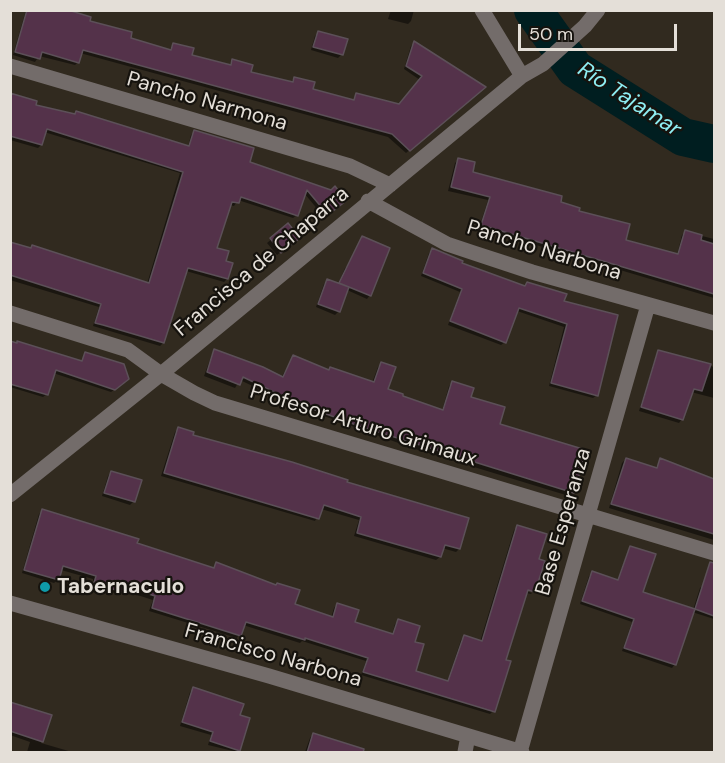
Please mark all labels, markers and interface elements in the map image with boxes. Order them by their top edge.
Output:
scale bar [521,12,680,50]
text: 50 m [529,22,573,46]
water label: Río Tajamar [572,57,686,143]
street label: Pancho Narmona [124,67,290,137]
street label: Francisca de Chaparra [170,182,354,342]
street label: Pancho Narbona [464,216,624,286]
street label: Profesor Arturo Grimaux [247,379,479,473]
street label: Base Esperanza [531,446,597,598]
place label: Tabernaculo [57,574,184,600]
marker: Tabernaculo [38,580,52,594]
street label: Francisco Narbona [182,619,364,693]

